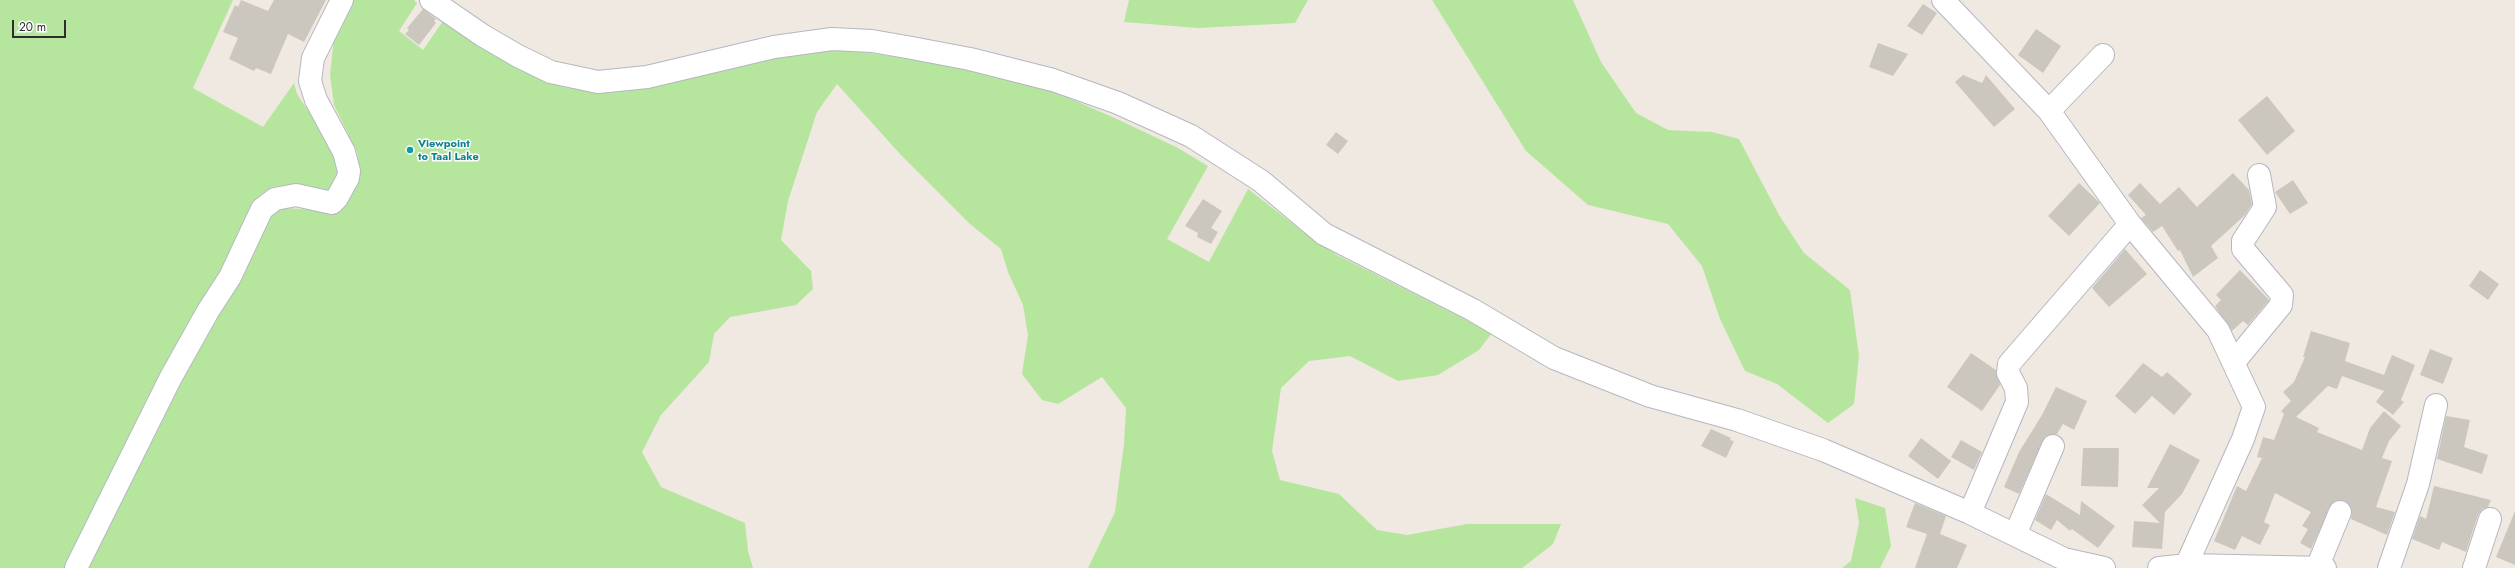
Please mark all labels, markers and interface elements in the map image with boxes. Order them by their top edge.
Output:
scale bar [14,12,68,38]
text: 20 m [19,18,46,36]
place label: Viewpoint to Taal Lake [418,137,479,163]
marker: Viewpoint to Taal Lake [405,145,415,155]

